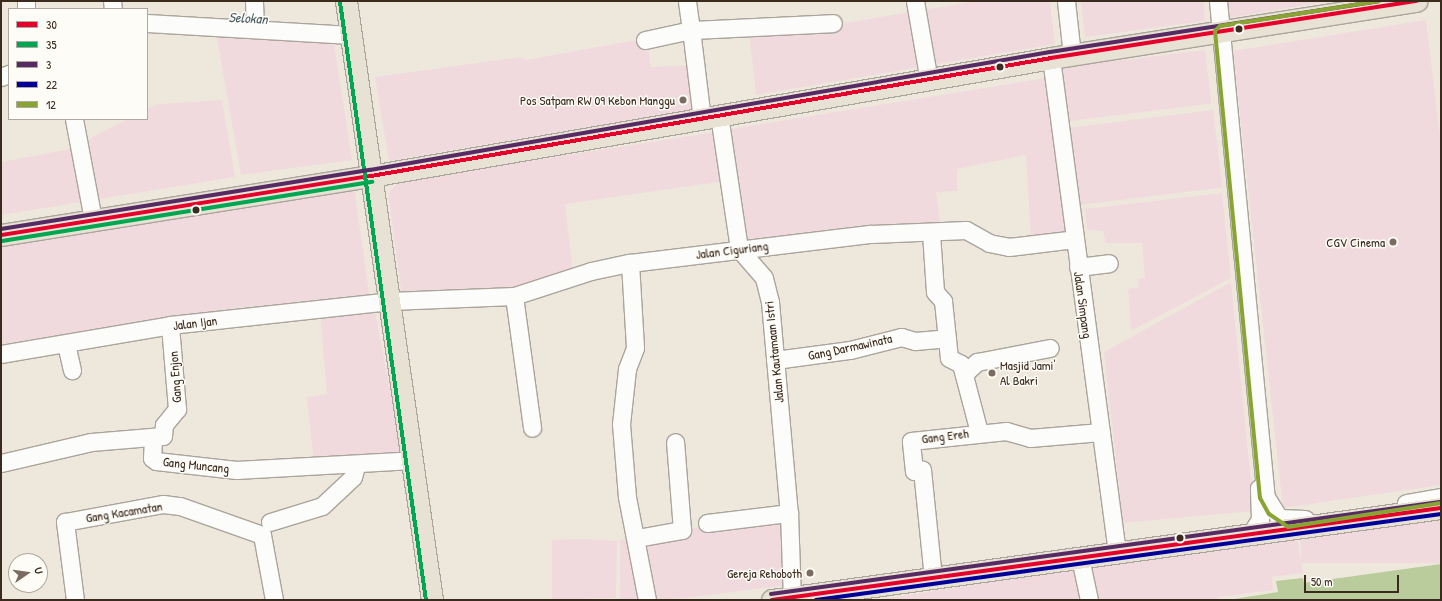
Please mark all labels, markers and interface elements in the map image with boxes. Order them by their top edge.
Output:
legend [8,8,148,120]
water label: Selokan [228,9,268,27]
text: 30 [46,16,57,33]
unlabelled marker [1234,24,1244,34]
text: 35 [46,36,56,53]
text: 3 [46,56,51,73]
unlabelled marker [995,62,1005,72]
text: 22 [46,76,57,93]
place label: Pos Satpam RW 09 Kebon Manggu [520,92,675,108]
marker: Pos Satpam RW 09 Kebon Manggu [678,95,688,105]
text: 12 [46,96,56,113]
unlabelled marker [191,205,201,215]
place label: CGV Cinema [1326,234,1385,250]
marker: CGV Cinema [1388,237,1398,247]
street label: Jalan Ciguriang [695,238,769,262]
street label: Jalan Simpang [1071,271,1095,339]
street label: Jalan Kautamaan Istri [761,300,787,404]
street label: Jalan Ijan [172,313,218,333]
street label: Gang Darmawinata [806,330,894,364]
street label: Gang Enjon [165,351,185,403]
place label: Masjid Jami' Al Bakri [1000,358,1056,389]
marker: Masjid Jami' Al Bakri [987,368,997,378]
street label: Gang Ereh [921,425,969,447]
street label: Gang Muncang [162,454,230,476]
street label: Gang Kacamatan [85,498,163,526]
unlabelled marker [1175,533,1185,543]
north arrow [8,553,48,593]
place label: Gereja Rehoboth [727,565,802,581]
text: U [31,566,46,575]
scale bar [1306,567,1401,593]
marker: Gereja Rehoboth [805,568,815,578]
text: 50 m [1311,573,1332,590]

